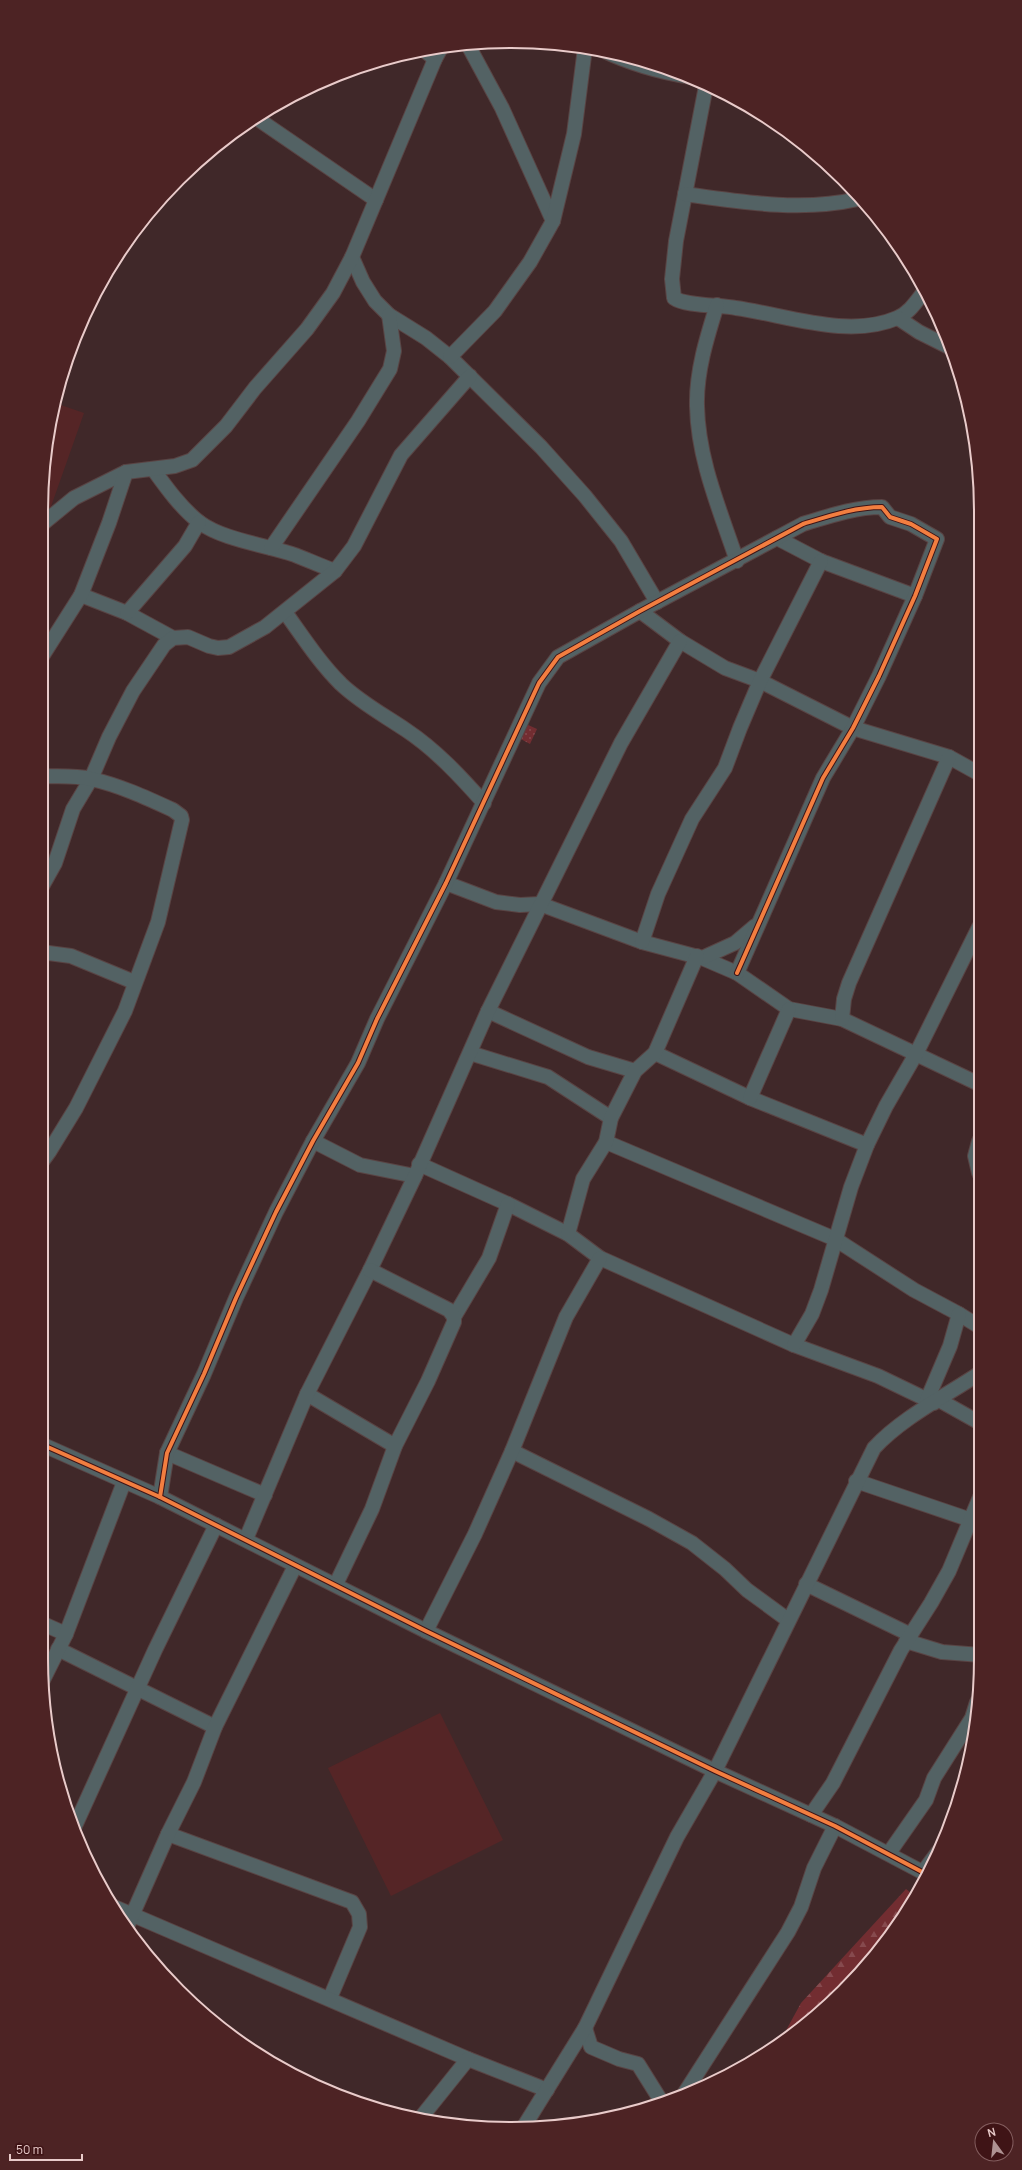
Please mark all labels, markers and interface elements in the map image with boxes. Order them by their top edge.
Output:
north arrow [974,2122,1014,2162]
text: N [986,2124,997,2140]
scale bar [10,2136,82,2162]
text: 50 m [16,2141,43,2158]

